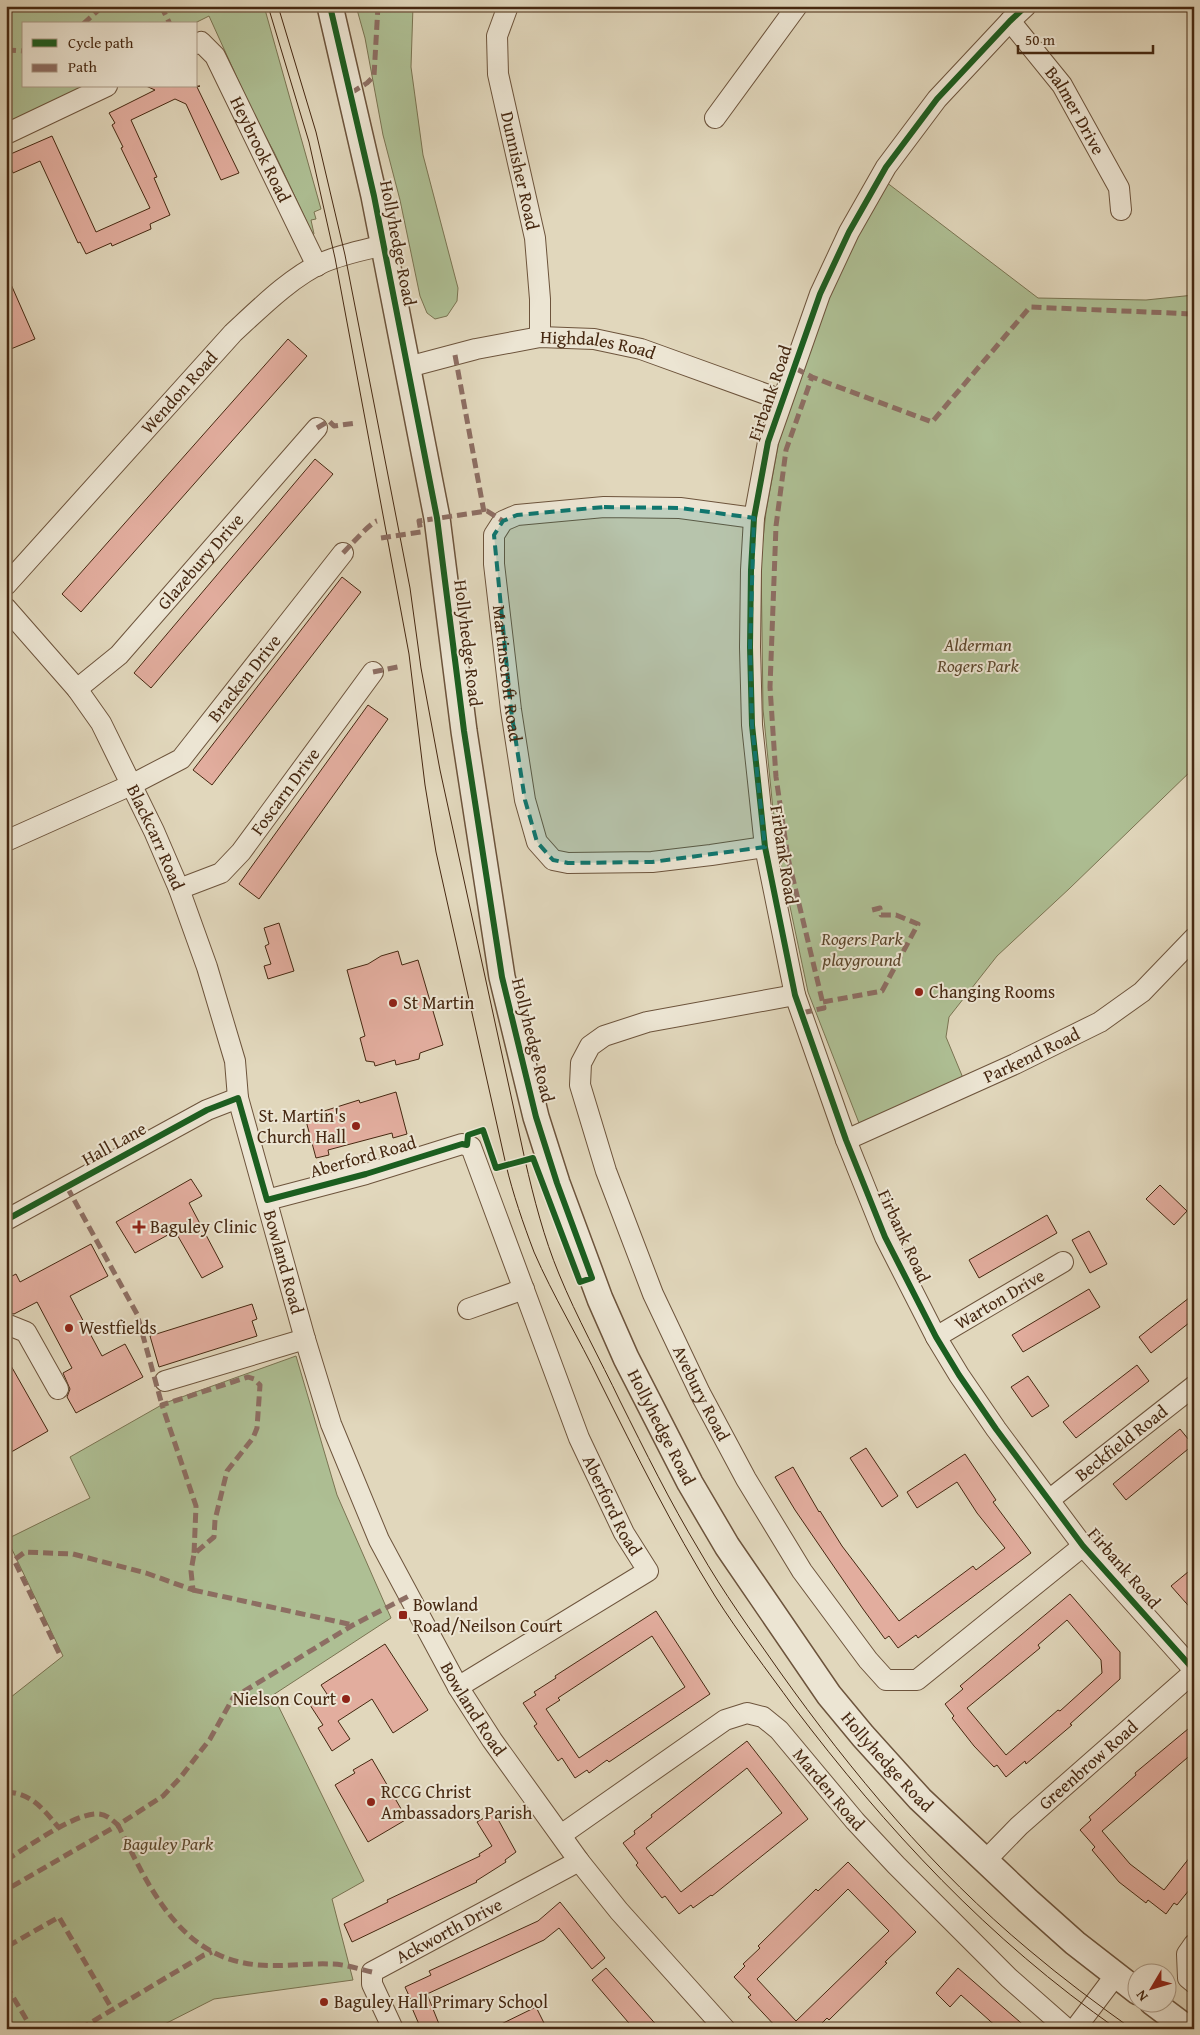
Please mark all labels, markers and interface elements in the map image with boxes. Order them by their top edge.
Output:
legend [22,22,198,88]
scale bar [1018,22,1152,54]
text: 50 m [1025,29,1056,50]
text: Cycle path [68,32,134,53]
text: Path [68,56,97,77]
street label: Balmer Drive [1039,60,1112,159]
street label: Heybrook Road [224,92,298,207]
street label: Dunnisher Road [494,109,547,233]
street label: Hollyhedge Road [373,178,424,308]
street label: Highdales Road [540,323,660,366]
street label: Firbank Road [740,341,799,444]
street label: Wendon Road [134,344,224,440]
street label: Glazebury Drive [150,507,250,615]
street label: Hollyhedge Road [447,578,490,708]
street label: Martinscroft Road [486,603,530,744]
street label: Bracken Drive [201,628,287,728]
park label: Alderman Rogers Park [936,631,1020,679]
street label: Foscarn Drive [244,742,326,841]
street label: Blackcarr Road [120,780,192,895]
street label: Firbank Road [763,803,806,907]
park label: Rogers Park playground [820,925,904,973]
street label: Hollyhedge Road [505,975,562,1105]
place label: Changing Rooms [929,978,1055,1005]
marker: Changing Rooms [913,986,925,998]
place label: St Martin [403,989,474,1016]
marker: St Martin [387,997,399,1009]
street label: Parkend Road [979,1020,1085,1090]
place label: St. Martin's Church Hall [257,1102,346,1150]
street label: Hall Lane [76,1115,151,1172]
marker: St. Martin's Church Hall [350,1120,362,1132]
street label: Aberford Road [306,1128,420,1185]
street label: Firbank Road [871,1185,938,1287]
street label: Bowland Road [257,1207,311,1317]
place label: Baguley Clinic [150,1213,257,1240]
marker: Baguley Clinic [132,1220,146,1234]
street label: Warton Drive [949,1262,1050,1336]
place label: Westfields [79,1314,157,1341]
marker: Westfields [63,1322,75,1334]
street label: Avebury Road [666,1341,737,1446]
street label: Hollyhedge Road [621,1364,703,1490]
street label: Beckfield Road [1069,1398,1173,1488]
street label: Aberford Road [576,1450,649,1561]
street label: Firbank Road [1081,1521,1168,1615]
place label: Bowland Road/Neilson Court [413,1591,563,1639]
marker: Bowland Road/Neilson Court [397,1609,409,1621]
street label: Bowland Road [434,1657,514,1762]
place label: Nielson Court [233,1685,337,1712]
marker: Nielson Court [340,1693,352,1705]
street label: Hollyhedge Road [835,1705,940,1818]
street label: Greenbrow Road [1032,1713,1144,1816]
street label: Marden Road [787,1742,872,1837]
place label: RCCG Christ Ambassadors Parish [381,1778,532,1826]
marker: RCCG Christ Ambassadors Parish [365,1796,377,1808]
park label: Baguley Park [122,1830,214,1857]
street label: Ackworth Drive [390,1891,507,1970]
north arrow [1128,1962,1178,2012]
text: N [1131,1986,1153,2006]
place label: Baguley Hall Primary School [334,1988,548,2015]
marker: Baguley Hall Primary School [318,1996,330,2008]

